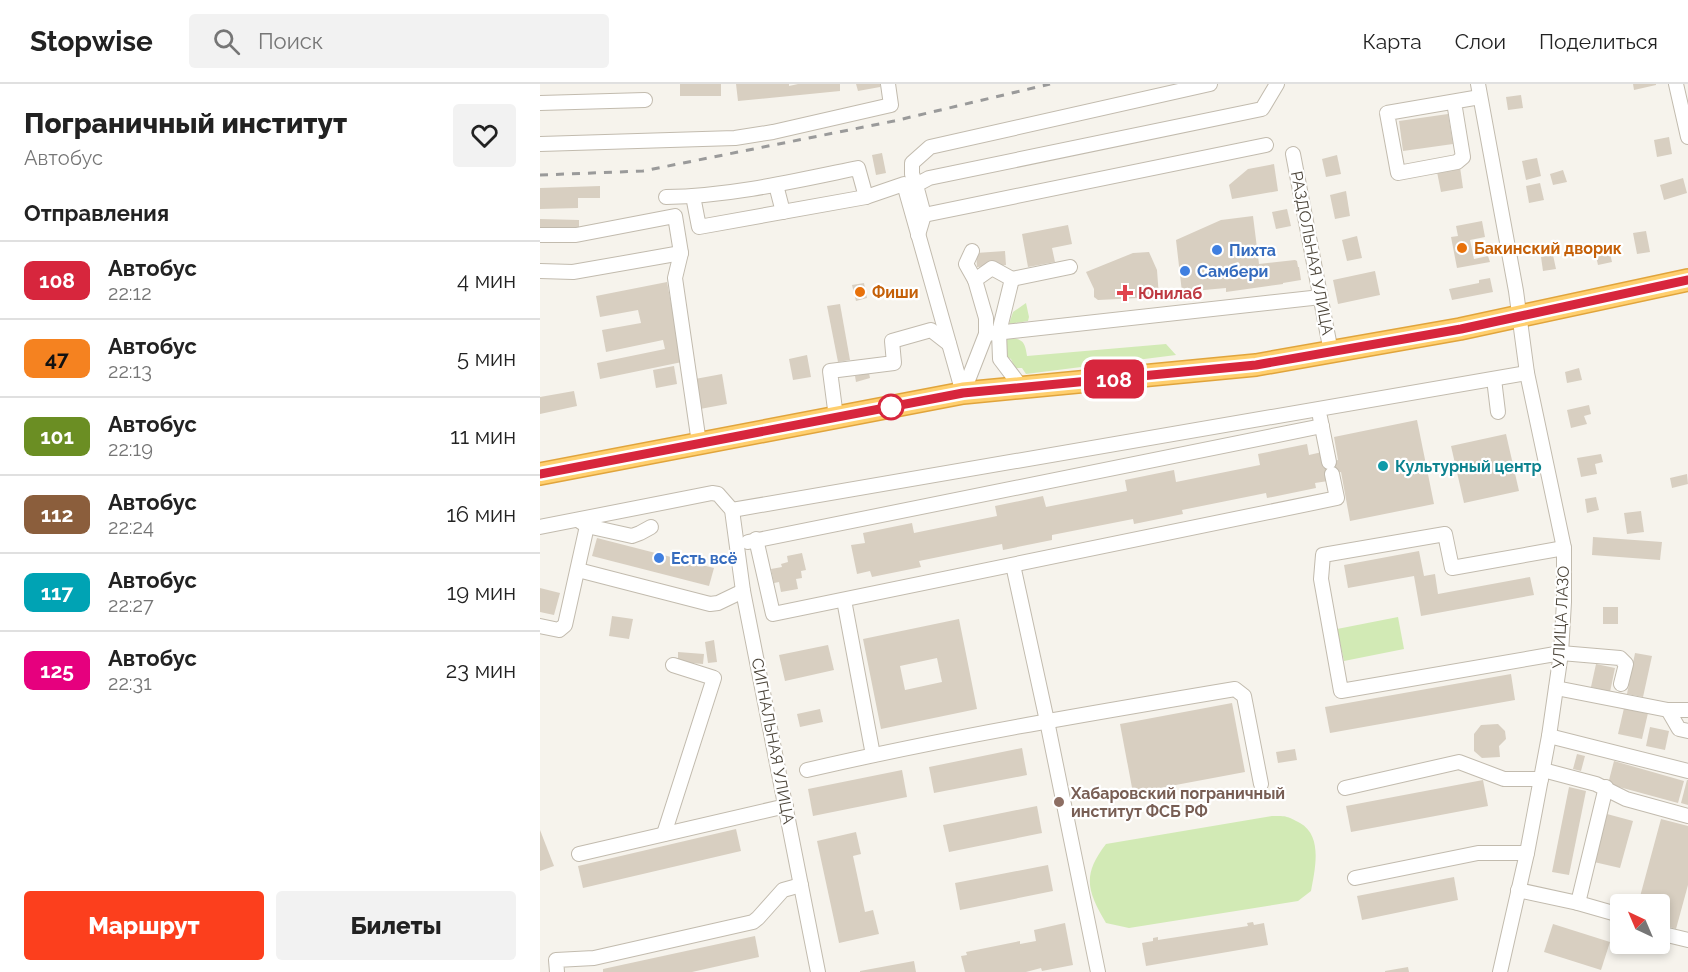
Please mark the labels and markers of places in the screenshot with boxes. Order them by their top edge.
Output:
place label: Бакинский дворик [1474,239,1622,258]
place label: Пихта [1229,241,1276,260]
marker: Бакинский дворик [1455,241,1469,255]
marker: Пихта [1210,243,1224,257]
place label: Самбери [1197,262,1268,281]
marker: Самбери [1178,264,1192,278]
place label: Фиши [872,283,919,302]
marker: Юнилаб [1116,284,1134,302]
place label: Юнилаб [1138,284,1202,303]
marker: Фиши [853,285,867,299]
unlabelled marker [878,394,904,420]
place label: Культурный центр [1395,457,1542,476]
marker: Культурный центр [1376,459,1390,473]
place label: Есть всё [671,549,738,568]
marker: Есть всё [652,551,666,565]
place label: Хабаровский пограничный институт ФСБ РФ [1070,784,1285,821]
marker: Хабаровский пограничный институт ФСБ РФ [1052,795,1066,809]

